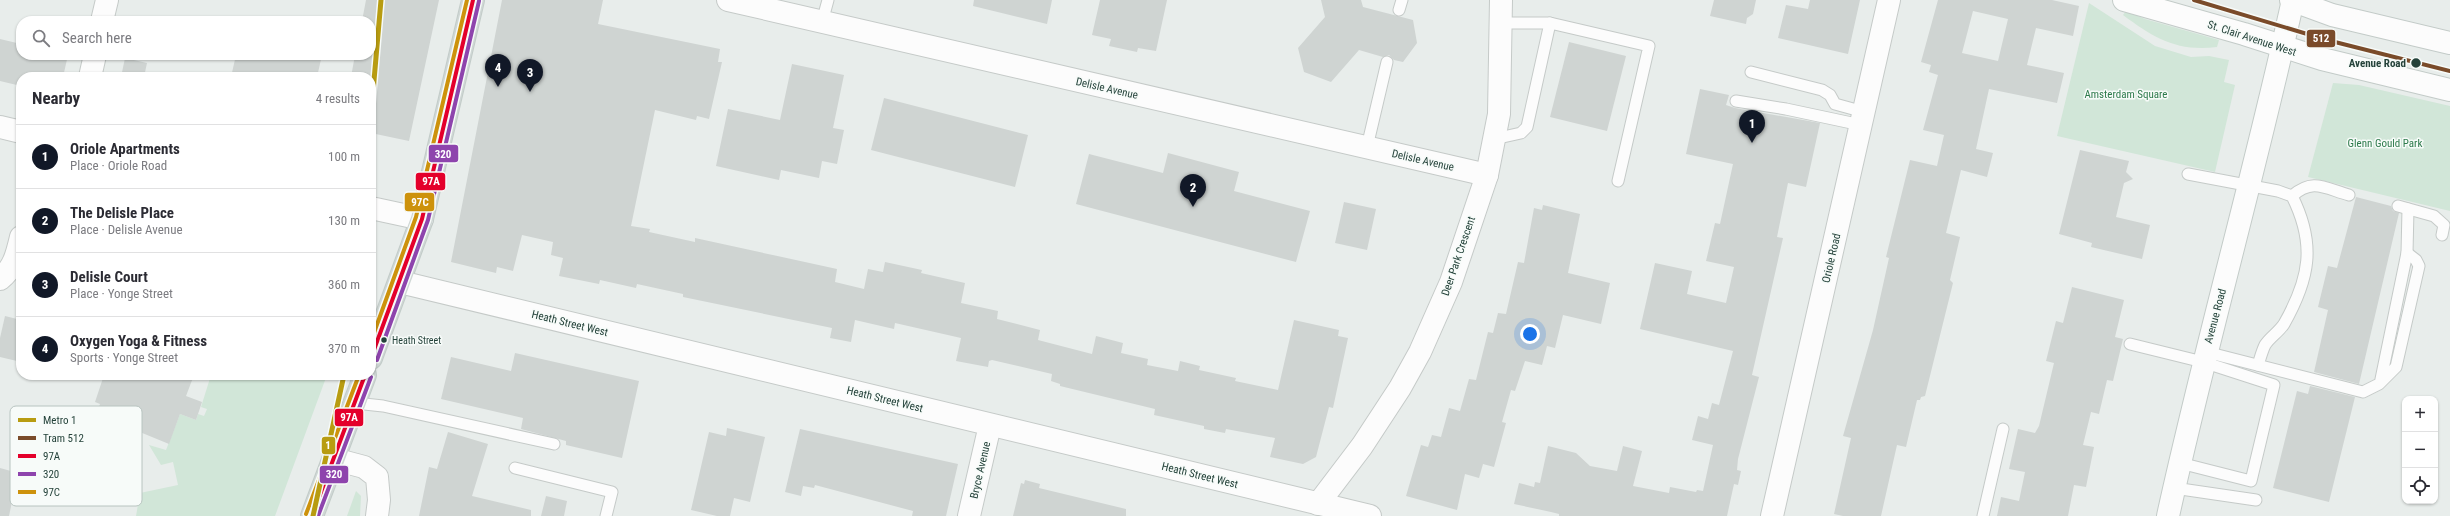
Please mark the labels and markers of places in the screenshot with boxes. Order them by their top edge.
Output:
pin: 4 [485,54,511,87]
marker: Avenue Road [2409,56,2423,70]
place label: Avenue Road [2349,57,2406,70]
pin: 3 [517,59,543,92]
pin: 1 [1739,110,1765,143]
pin: 2 [1180,174,1206,207]
marker: Heath Street [379,335,389,345]
place label: Heath Street [392,335,441,346]

